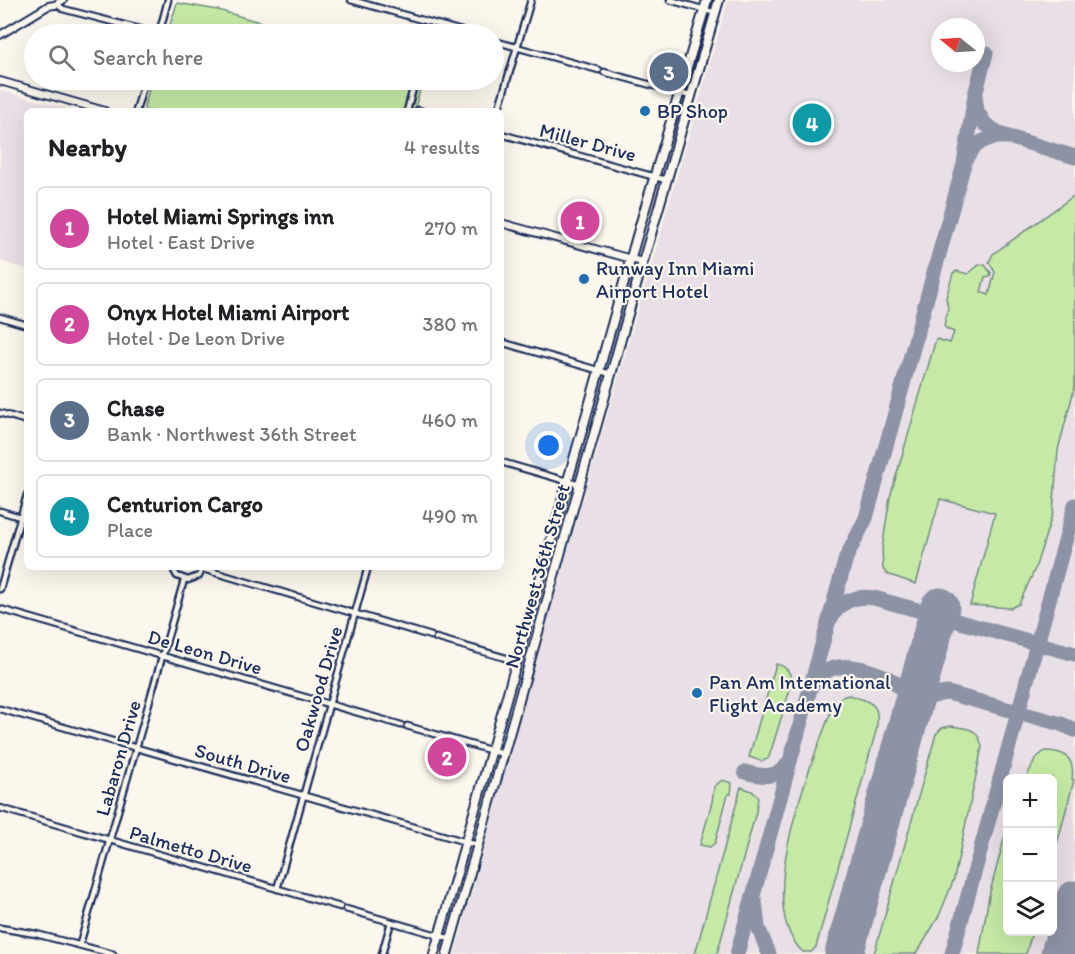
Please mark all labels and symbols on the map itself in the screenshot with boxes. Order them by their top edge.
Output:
north arrow [931,18,985,72]
pin: 3 [650,50,688,94]
place label: BP Shop [657,99,728,123]
pin: 4 [792,100,832,146]
marker: BP Shop [638,104,652,118]
street label: Miller Drive [537,118,639,166]
pin: 1 [560,198,600,244]
place label: Runway Inn Miami Airport Hotel [596,256,754,303]
marker: Runway Inn Miami Airport Hotel [577,272,591,286]
your location [534,431,563,460]
street label: Northwest 36th Street [499,480,575,671]
street label: Oakwood Drive [289,623,347,755]
street label: De Leon Drive [145,624,265,680]
place label: Pan Am International Flight Academy [709,670,891,717]
marker: Pan Am International Flight Academy [690,686,704,700]
street label: Labaron Drive [90,697,146,819]
pin: 2 [428,734,466,780]
street label: South Drive [192,738,294,788]
street label: Palmetto Drive [127,820,255,878]

